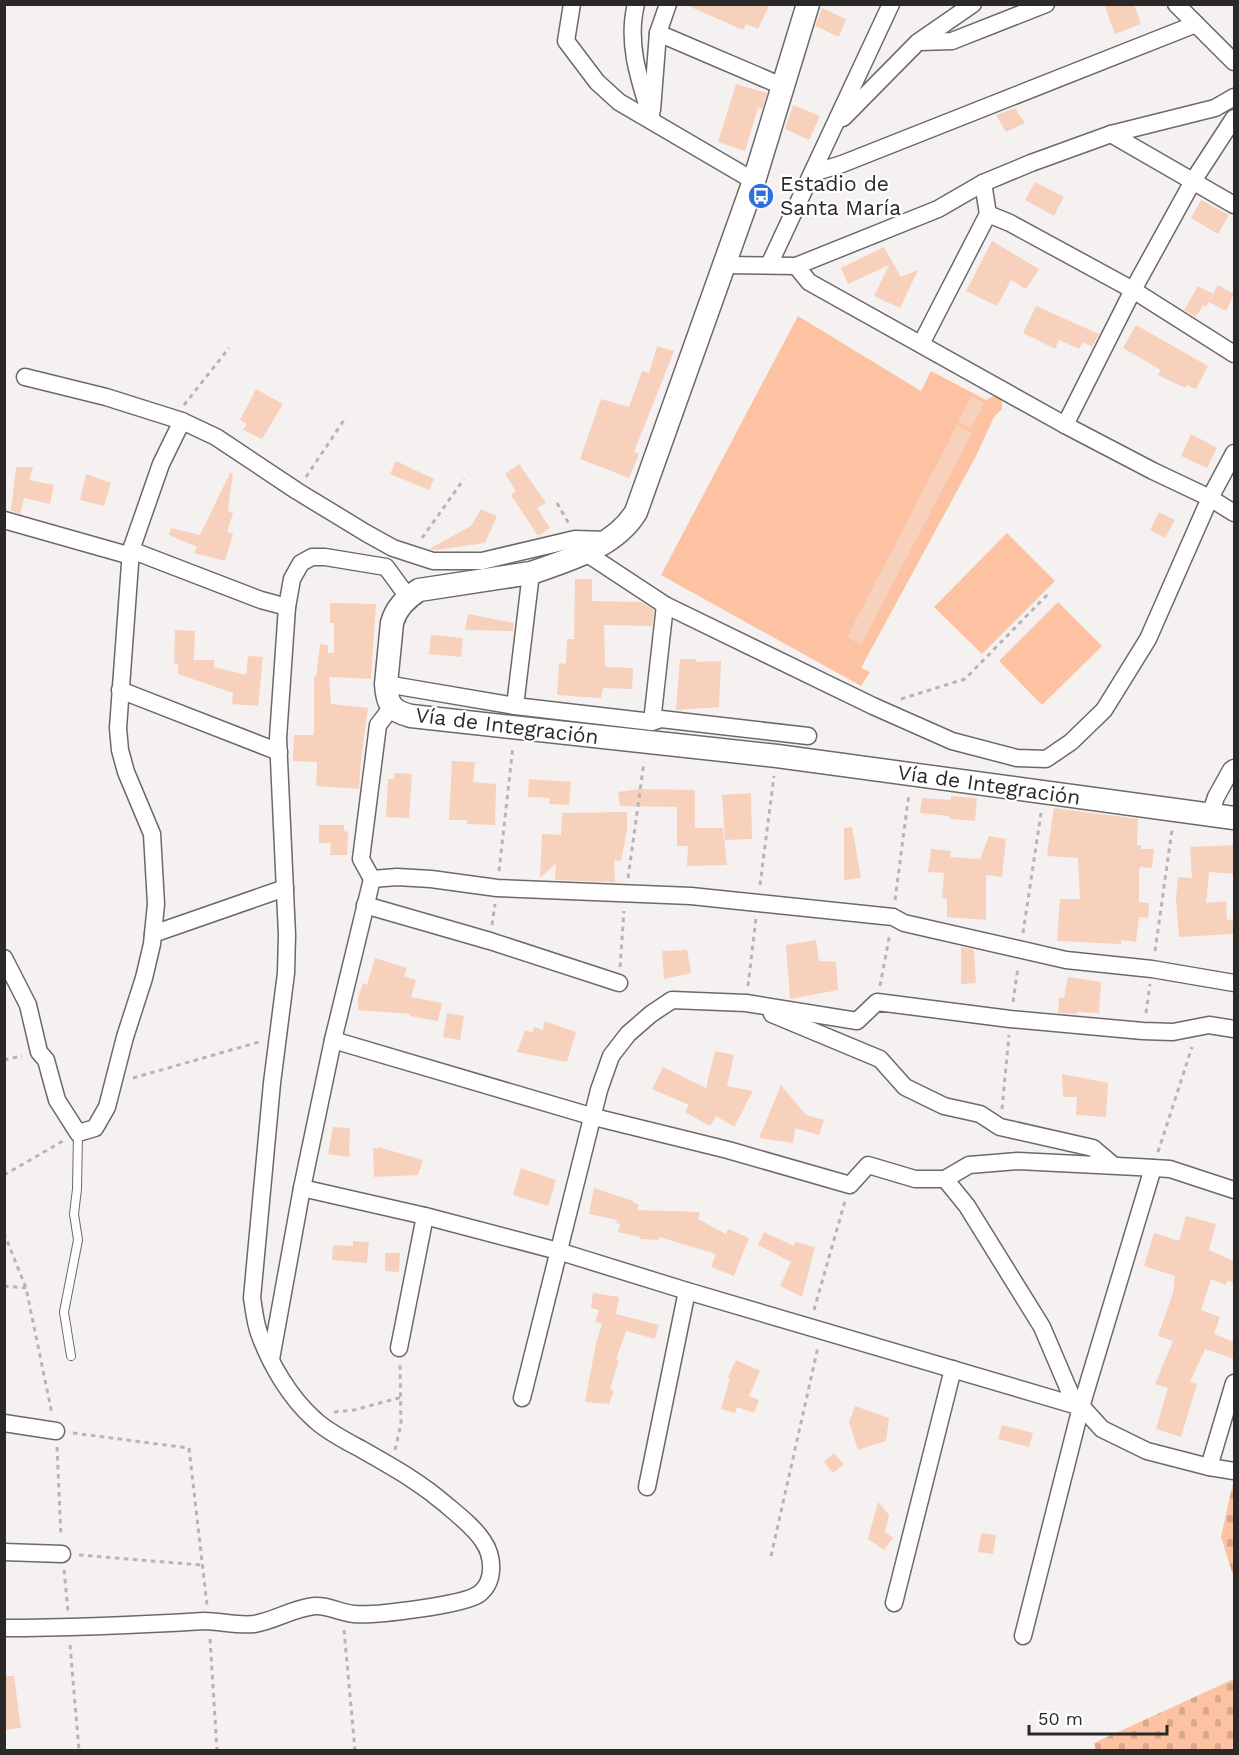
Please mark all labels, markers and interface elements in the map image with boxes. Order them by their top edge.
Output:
place label: Estadio de Santa María [780,171,901,220]
bus stop icon: Estadio de Santa María [746,181,776,211]
street label: Vía de Integración [414,702,600,749]
street label: Vía de Integración [896,759,1082,810]
scale bar [1029,1698,1167,1736]
text: 50 m [1038,1708,1083,1729]

